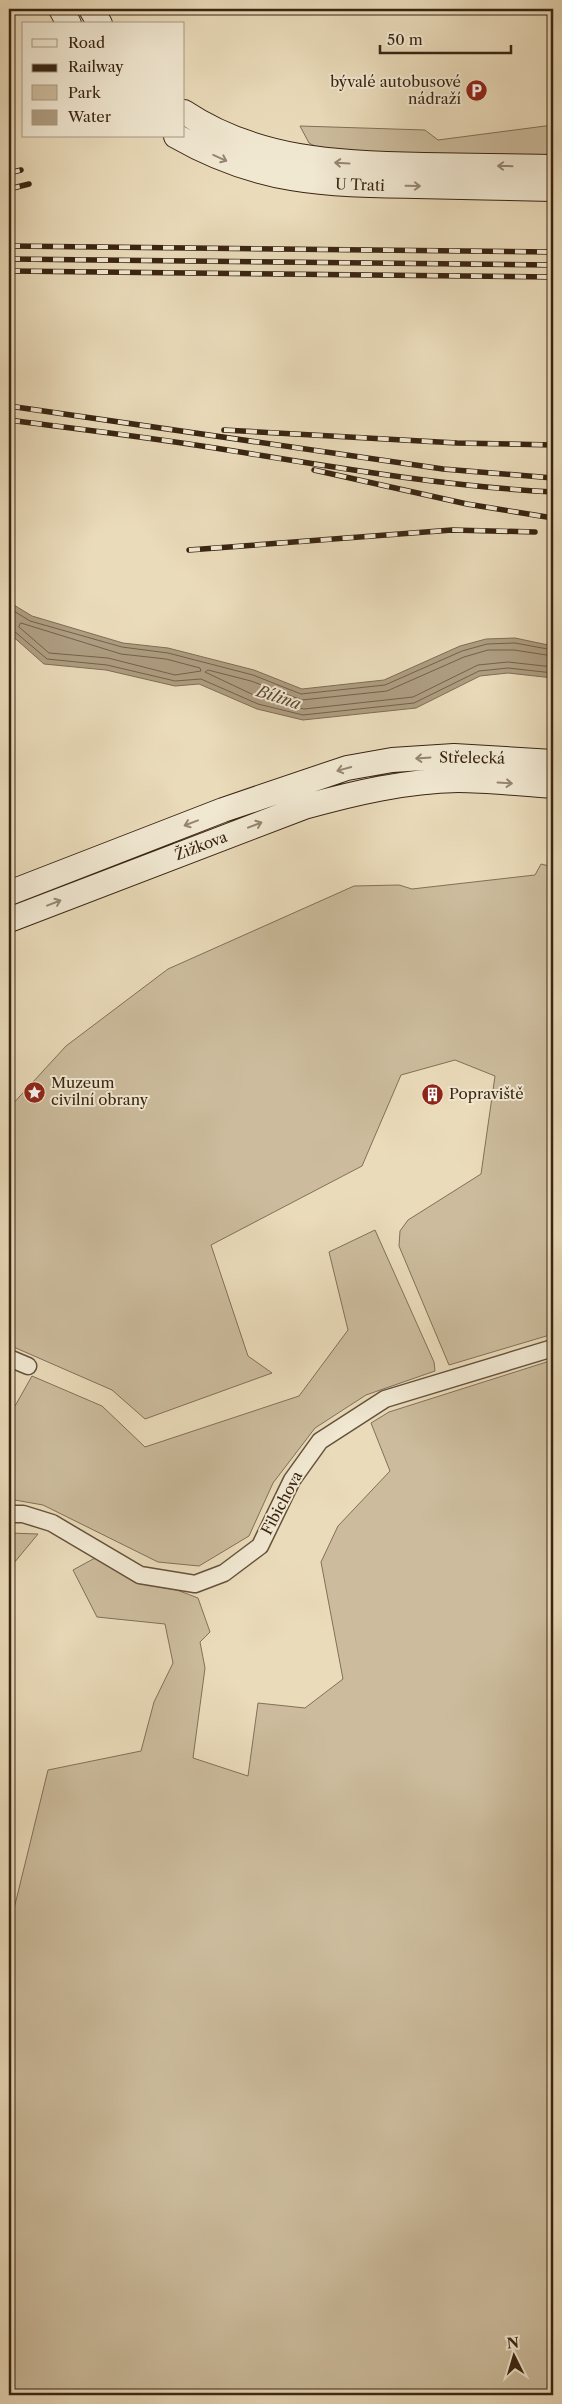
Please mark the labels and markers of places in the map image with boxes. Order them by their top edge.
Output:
place label: bývalé autobusové nádraží [330,72,461,108]
parking icon: bývalé autobusové nádraží [465,79,489,103]
place label: Muzeum civilní obrany [51,1073,149,1109]
place icon: Muzeum civilní obrany [23,1080,47,1104]
building icon: Popraviště [421,1082,445,1106]
place label: Popraviště [449,1084,524,1103]

